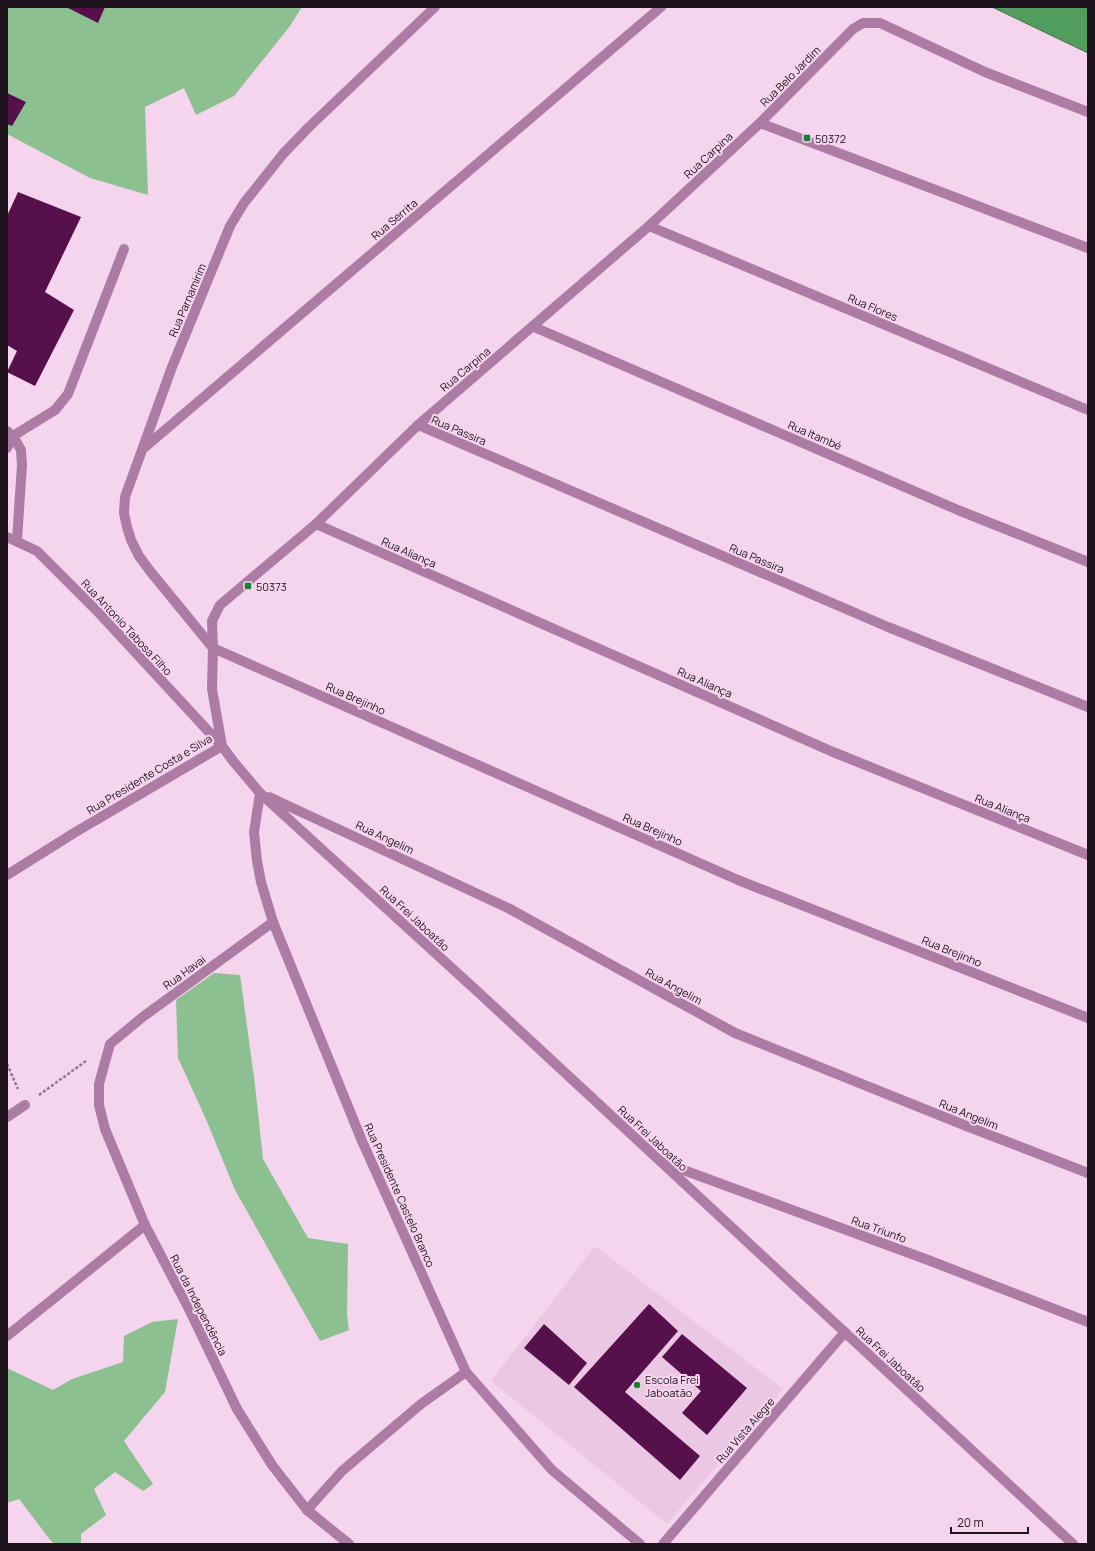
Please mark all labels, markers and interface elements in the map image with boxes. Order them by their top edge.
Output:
street label: Rua Belo Jardim [757,43,823,109]
street label: Rua Carpina [680,129,736,181]
place label: 50372 [815,131,846,146]
marker: 50372 [802,133,812,143]
street label: Rua Serrita [368,195,420,243]
street label: Rua Parnamirim [165,261,209,339]
street label: Rua Flores [846,290,900,324]
street label: Rua Carpina [437,344,493,394]
street label: Rua Passira [429,412,489,448]
street label: Rua Itambé [786,417,845,453]
street label: Rua Aliança [379,533,439,571]
street label: Rua Passira [727,540,787,576]
street label: Rua Antonio Tabosa Filho [78,576,176,679]
place label: 50373 [256,579,287,594]
marker: 50373 [243,581,253,591]
street label: Rua Aliança [675,663,735,701]
street label: Rua Brejinho [324,678,389,718]
street label: Rua Presidente Costa e Silva [83,731,215,817]
street label: Rua Aliança [973,790,1033,826]
street label: Rua Brejinho [621,809,686,849]
street label: Rua Angelim [353,817,417,857]
street label: Rua Frei Jaboatão [377,882,453,954]
street label: Rua Brejinho [920,932,985,970]
street label: Rua Havai [160,951,208,993]
street label: Rua Angelim [643,964,705,1008]
street label: Rua Angelim [937,1095,1001,1133]
street label: Rua Frei Jaboatão [615,1102,691,1174]
street label: Rua Presidente Castelo Branco [361,1121,439,1270]
street label: Rua Triunfo [849,1212,909,1246]
street label: Rua da Independência [167,1252,231,1358]
street label: Rua Frei Jaboatão [853,1323,929,1395]
place label: Escola Frei Jaboatão [645,1372,699,1400]
marker: Escola Frei Jaboatão [632,1380,642,1390]
street label: Rua Vista Alegre [712,1394,778,1466]
scale bar [951,1509,1028,1535]
text: 20 m [957,1514,984,1531]

